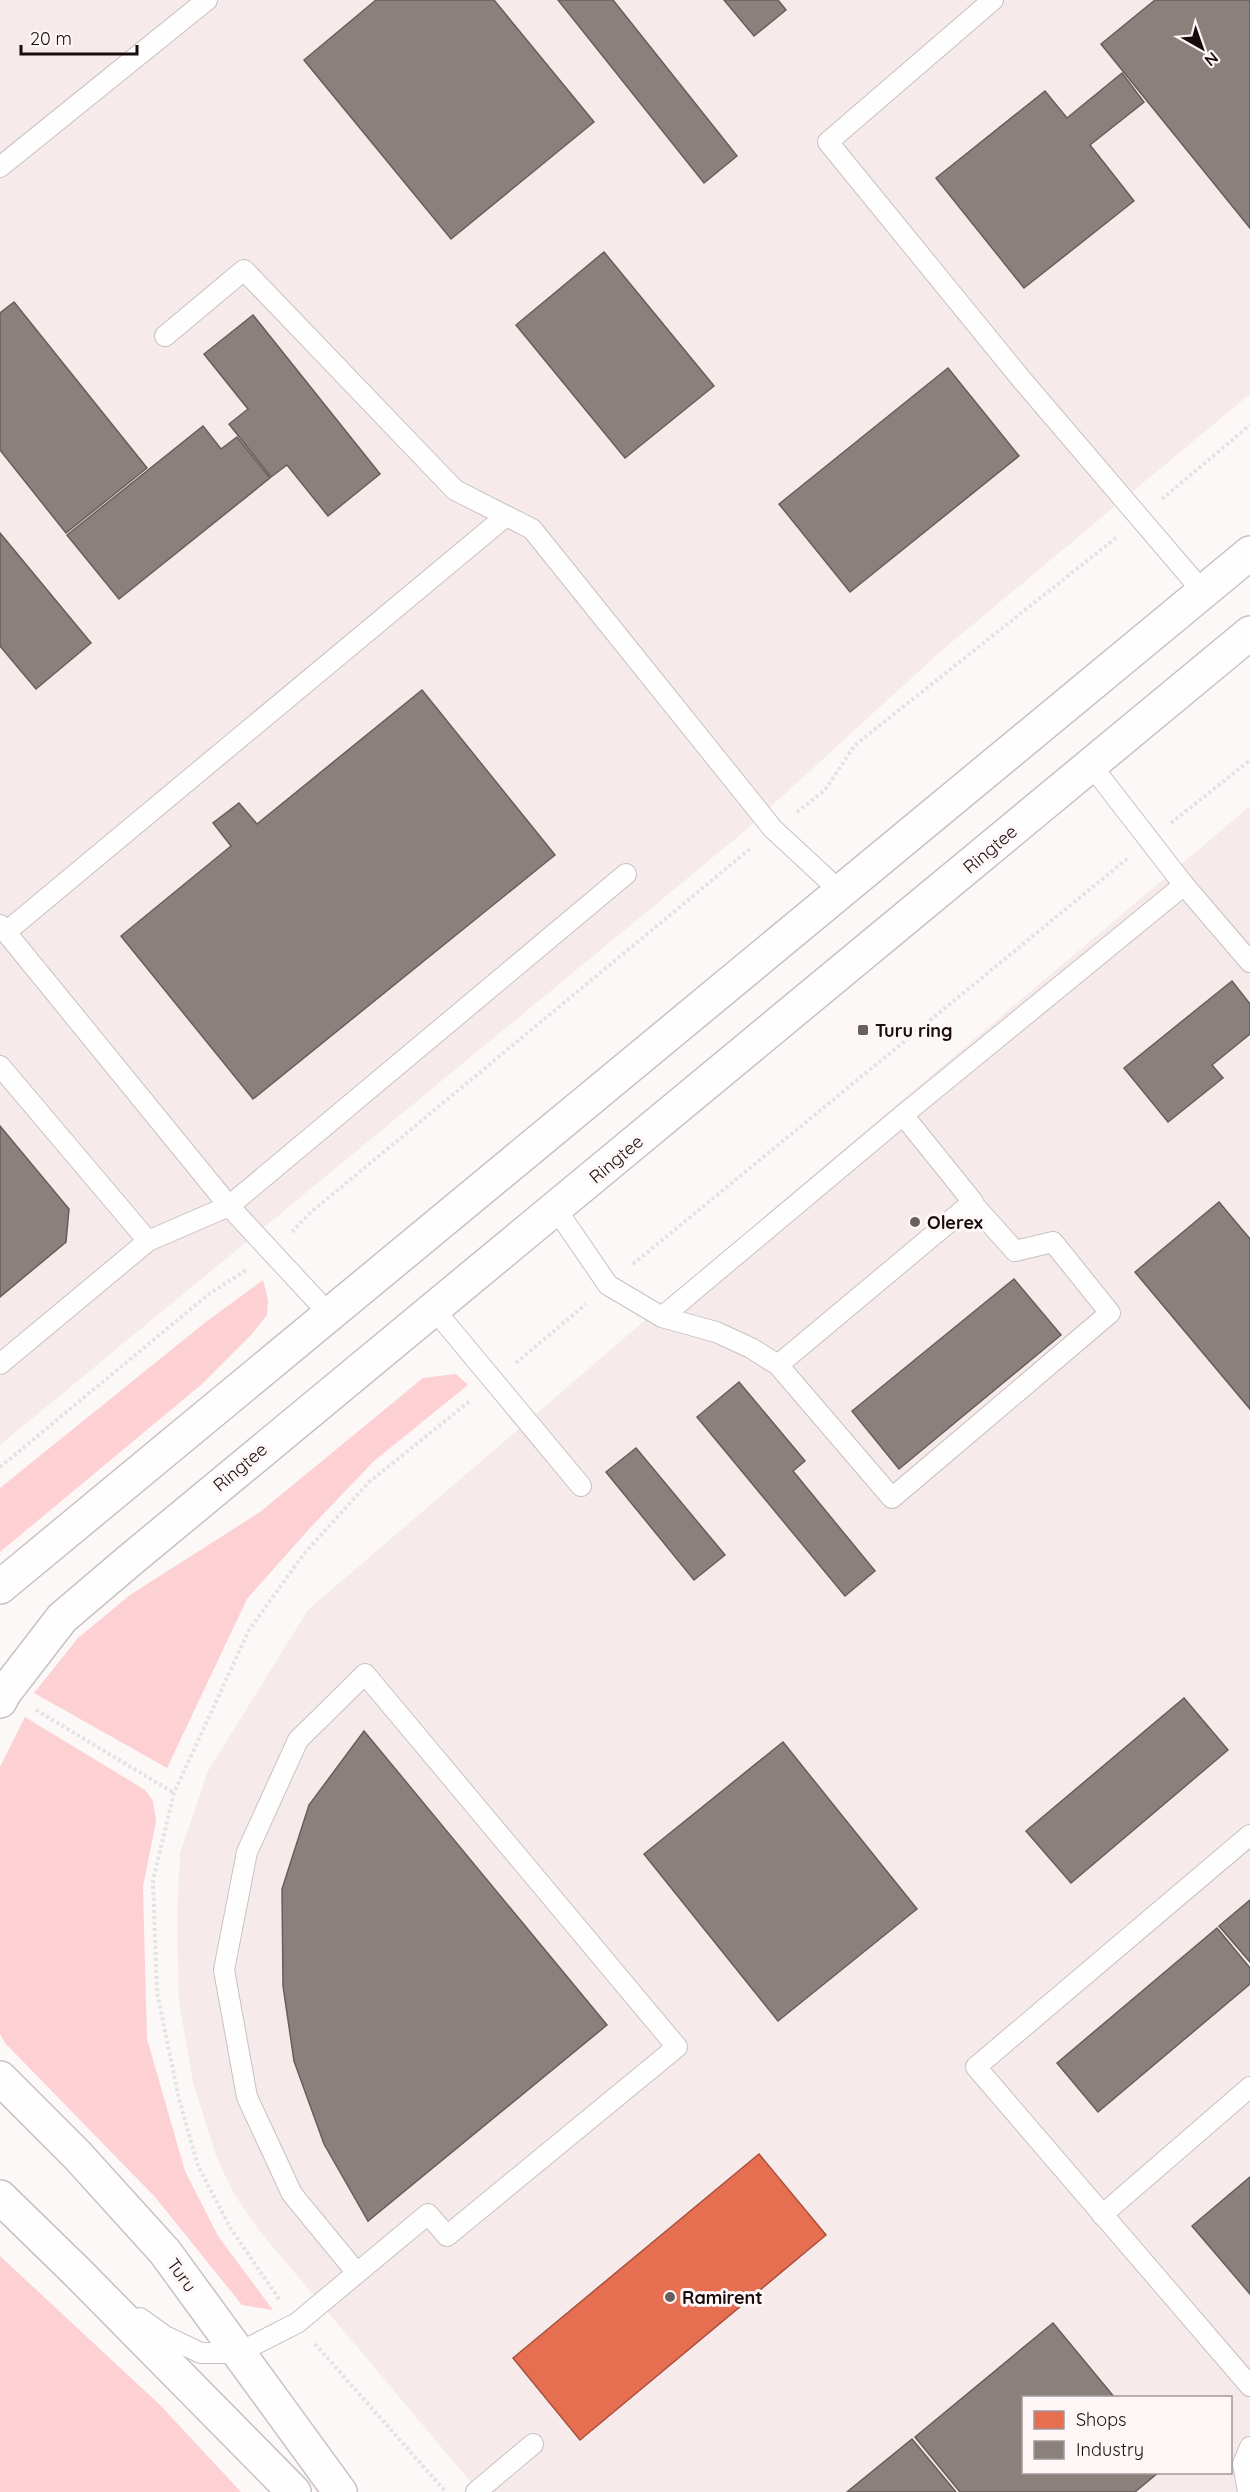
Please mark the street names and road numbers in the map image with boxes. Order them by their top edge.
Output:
street label: Ringtee [958,820,1022,878]
street label: Ringtee [584,1130,648,1188]
street label: Ringtee [208,1438,272,1496]
street label: Turu [162,2254,202,2296]

